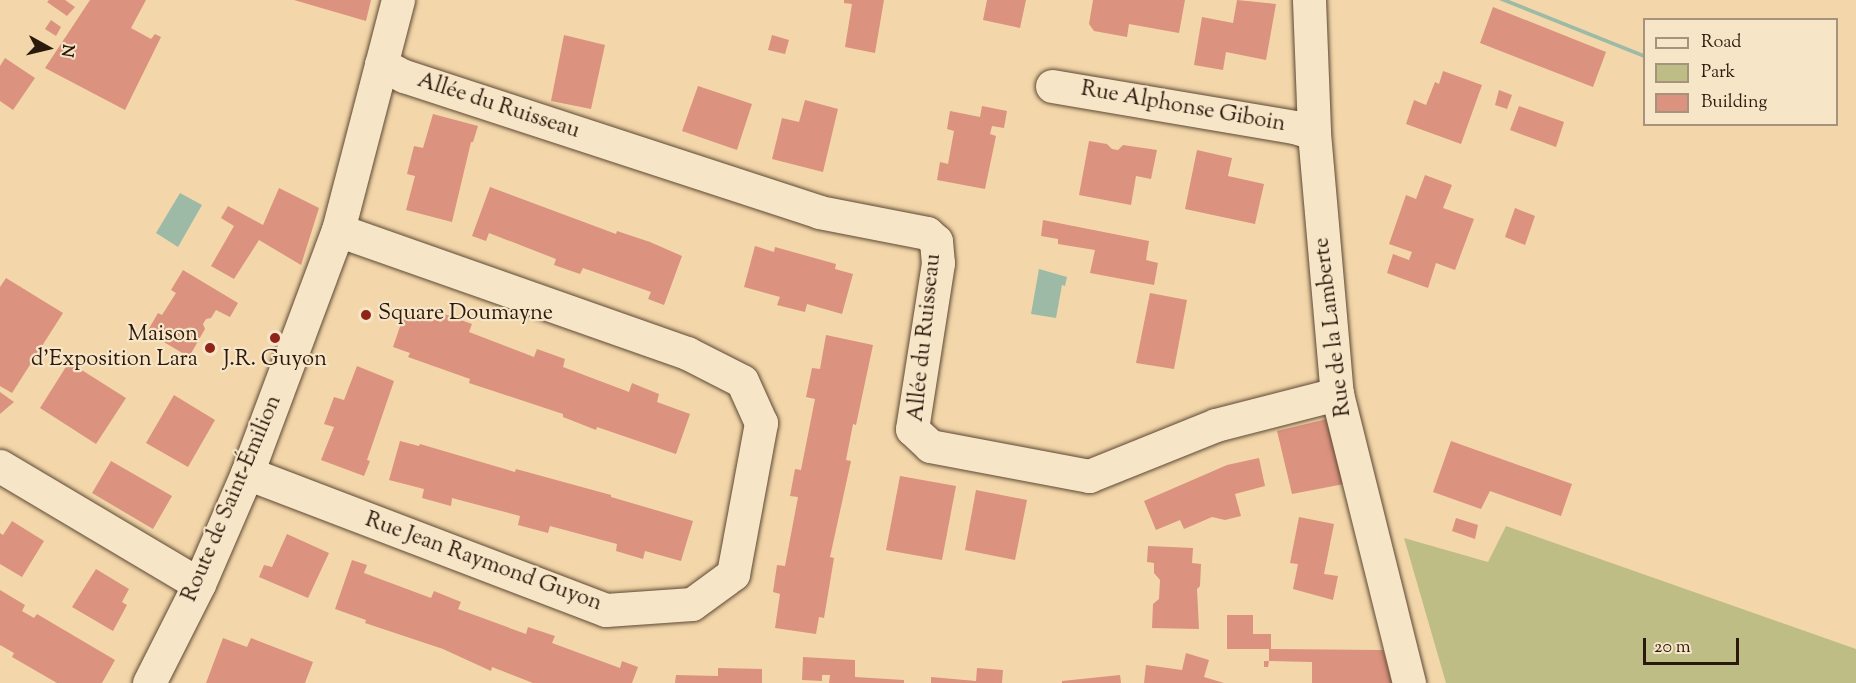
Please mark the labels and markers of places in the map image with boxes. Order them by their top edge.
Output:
place label: Square Doumayne [378,302,553,328]
marker: Square Doumayne [359,308,373,322]
place label: Maison d'Exposition Lara [31,322,198,374]
marker: J.R. Guyon [268,331,282,345]
marker: Maison d'Exposition Lara [203,341,217,355]
place label: J.R. Guyon [223,348,327,374]

